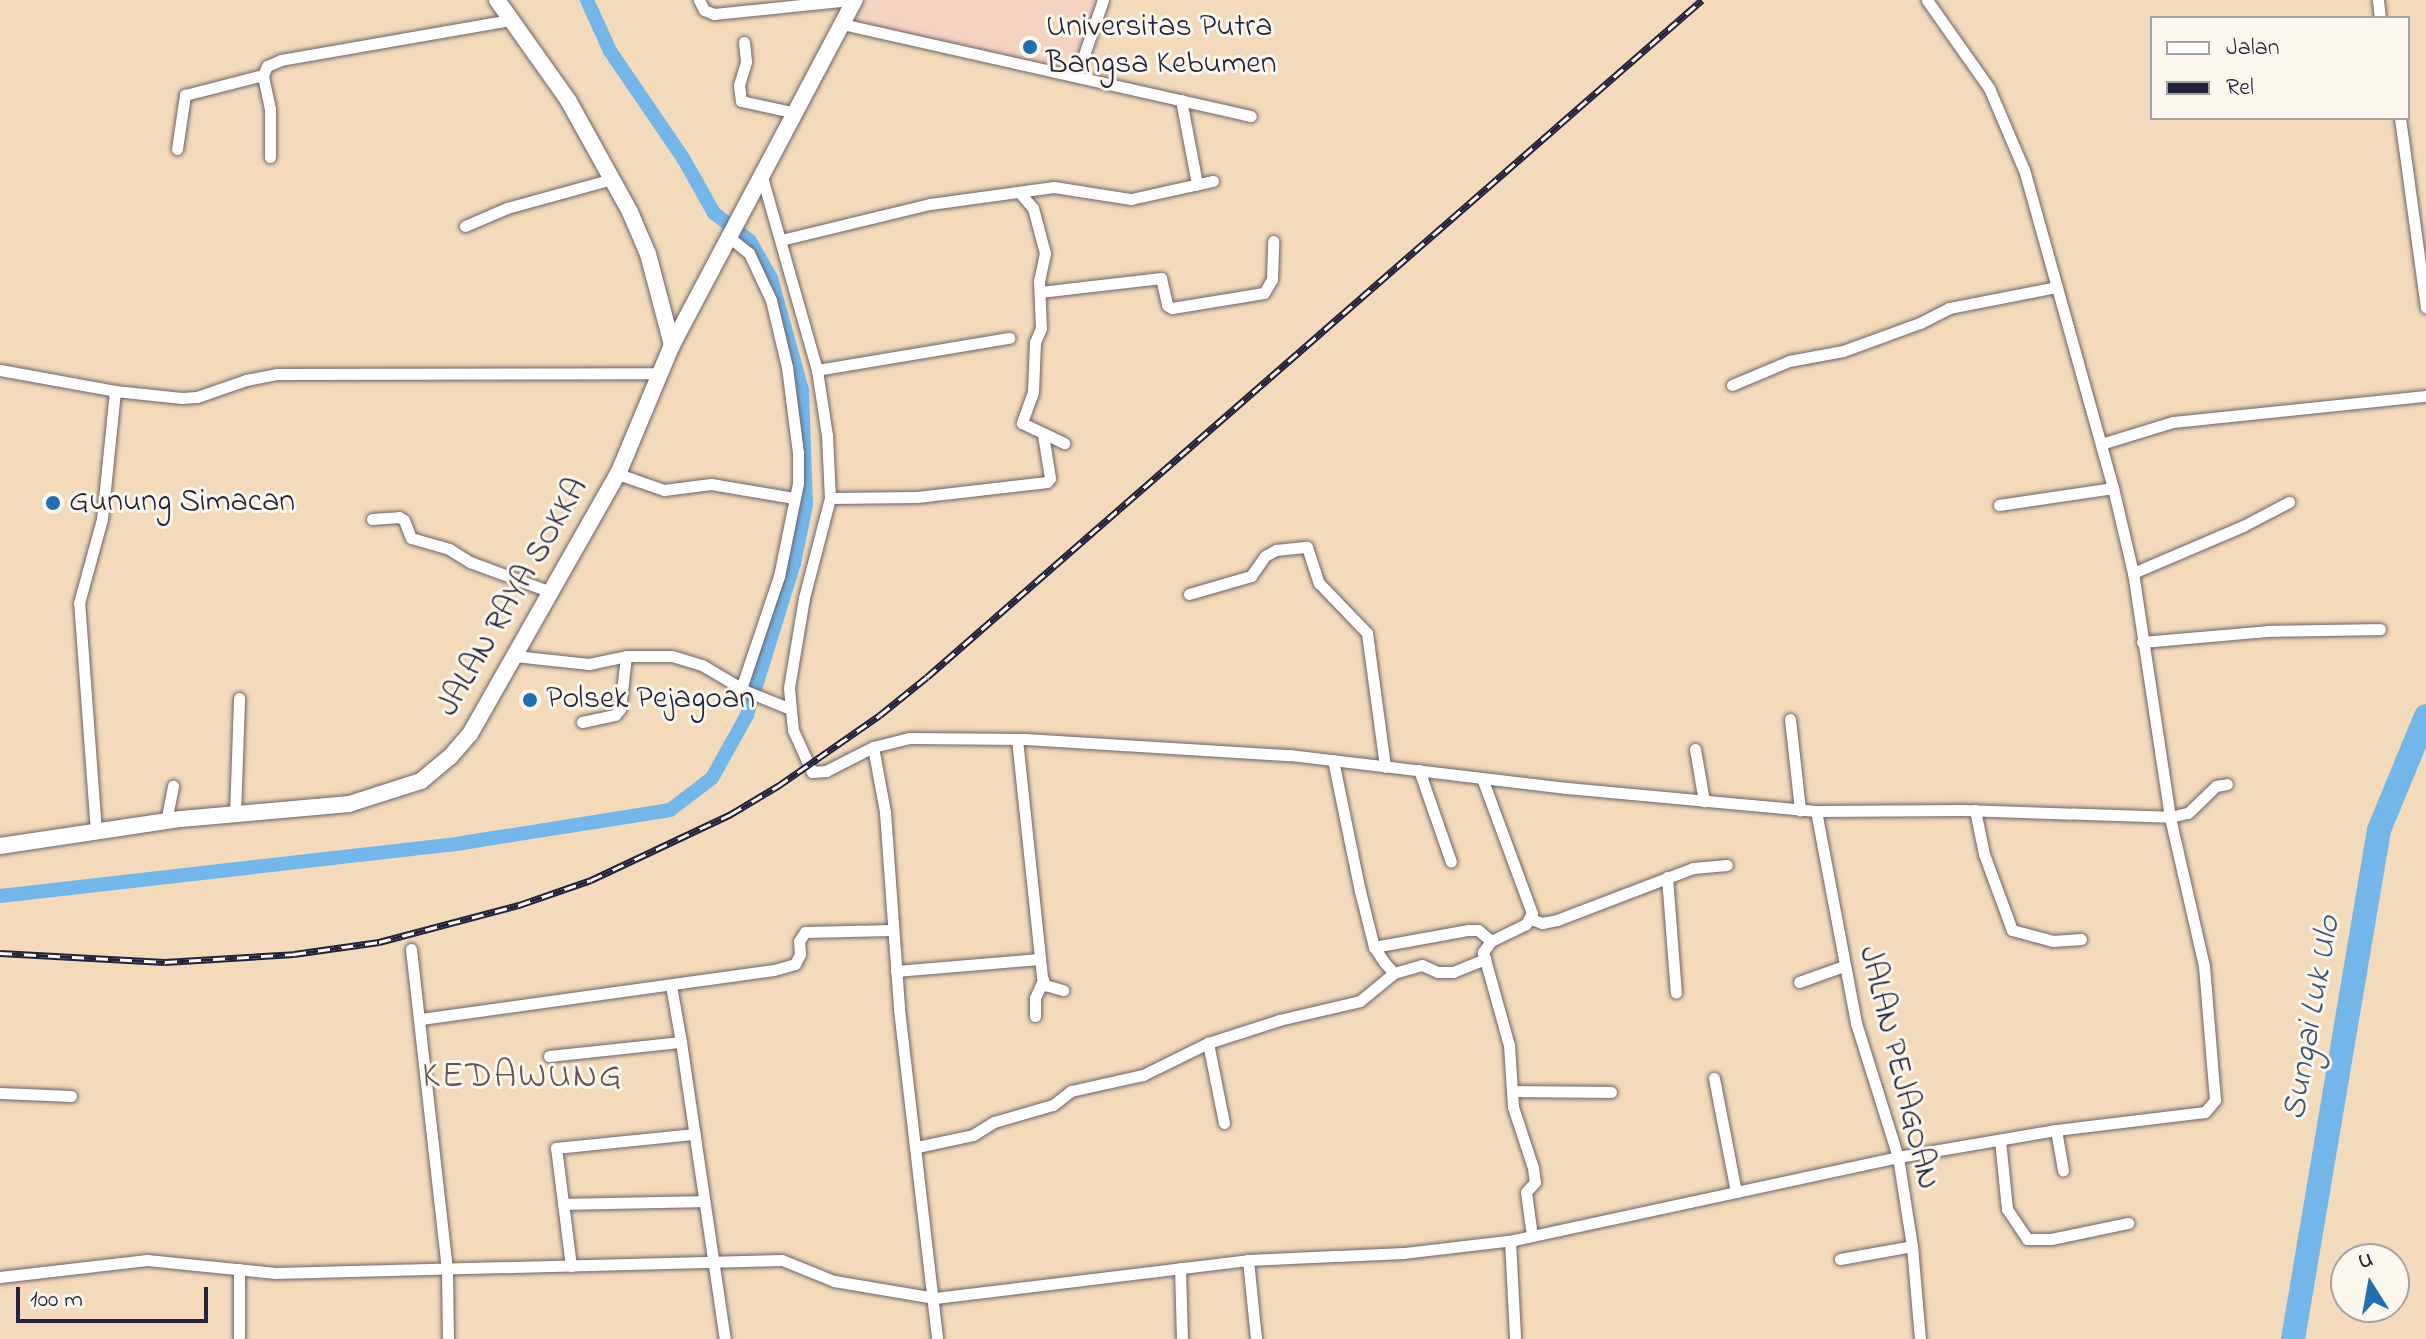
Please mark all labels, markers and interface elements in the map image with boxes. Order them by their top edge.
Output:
place label: Universitas Putra Bangsa Kebumen [1046,10,1276,85]
legend [2150,16,2410,120]
text: Jalan [2226,31,2280,66]
marker: Universitas Putra Bangsa Kebumen [1021,38,1039,56]
text: Rel [2226,71,2254,106]
street label: JALAN RAYA SOKKA [430,472,598,724]
place label: Gunung Simacan [69,484,295,522]
marker: Gunung Simacan [44,494,62,512]
place label: Polsek Pejagoan [546,681,755,719]
marker: Polsek Pejagoan [521,691,539,709]
water label: Sungai Luk Ulo [2275,913,2351,1123]
street label: JALAN PEJAGOAN [1848,942,1946,1194]
district label: KEDAWUNG [422,1056,624,1100]
north arrow [2330,1243,2410,1323]
text: U [2356,1244,2376,1278]
scale bar [20,1271,212,1321]
text: 100 m [30,1283,83,1318]

